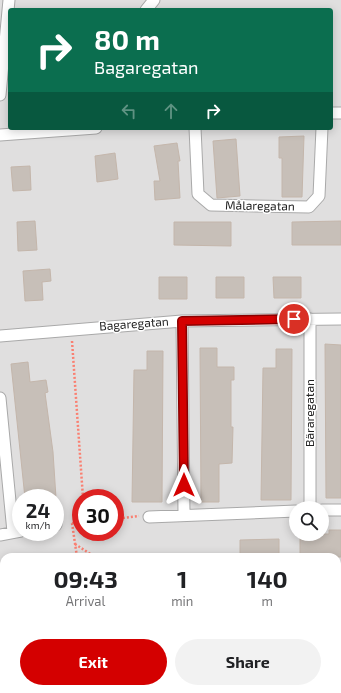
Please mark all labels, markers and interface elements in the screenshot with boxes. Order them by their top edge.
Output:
text: 80 m [94,22,160,56]
icon: right [28,24,80,76]
text: Bagaregatan [94,56,199,78]
icon: left [118,100,140,122]
icon: ahead [160,100,182,122]
icon: right [202,100,224,122]
street label: Målaregatan [225,197,295,213]
pin [277,302,311,336]
icon: arrive [283,308,305,330]
street label: Bagaregatan [99,314,169,332]
street label: Bäraregatan [302,379,316,447]
position arrow [163,464,205,506]
speed limit sign: 30 [72,489,124,541]
text: 24 [26,498,50,522]
map controls [289,501,329,541]
button: search [289,501,329,541]
text: km/h [26,519,50,531]
text: 09:43 [53,564,118,593]
text: 1 [177,564,187,593]
text: 140 [247,564,288,593]
text: Arrival [66,593,105,609]
text: min [171,593,193,609]
text: m [261,593,273,609]
button: Exit [20,639,167,685]
button: Share [175,639,321,685]

